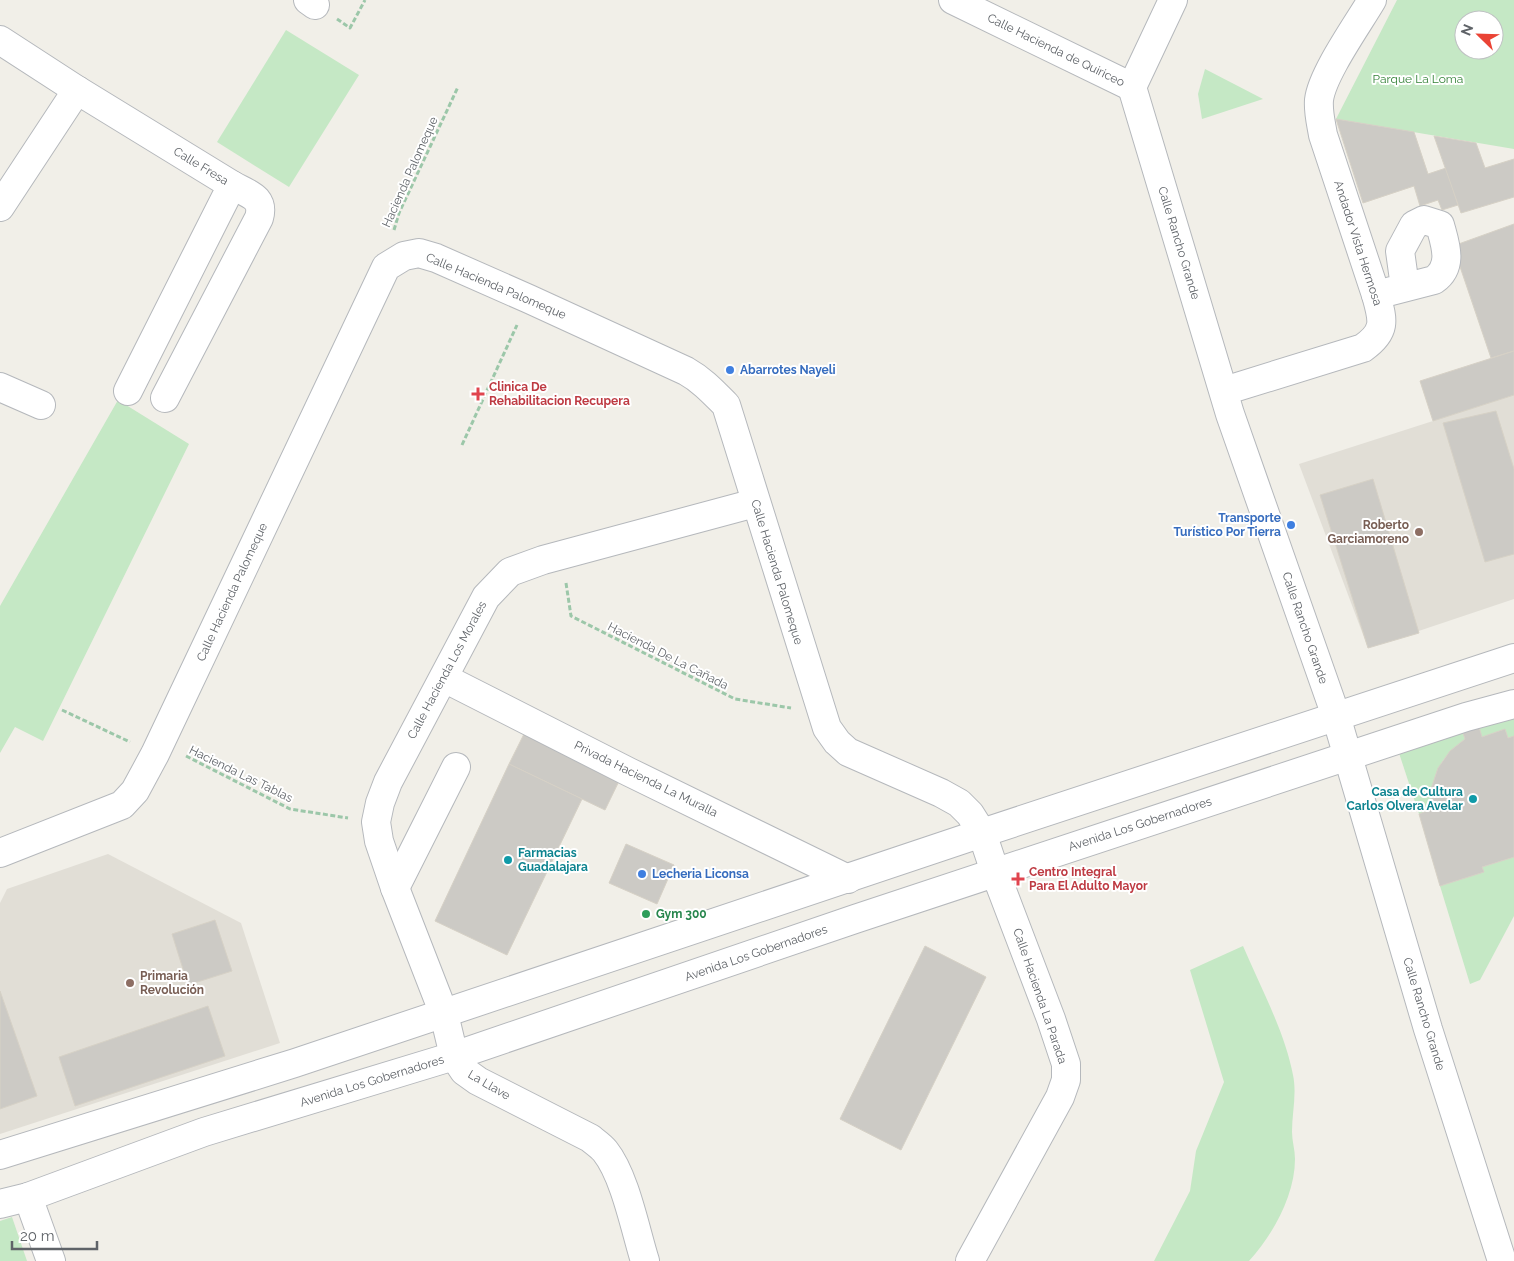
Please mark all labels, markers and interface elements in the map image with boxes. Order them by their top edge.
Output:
north arrow [1454,10,1504,60]
street label: Calle Hacienda de Quiriceo [985,11,1127,89]
text: N [1458,22,1476,38]
park label: Parque La Loma [1373,72,1463,86]
street label: Hacienda Palomeque [379,115,441,229]
street label: Calle Fresa [171,144,231,188]
street label: Andador Vista Hermosa [1331,179,1385,307]
street label: Calle Rancho Grande [1155,185,1203,301]
street label: Calle Hacienda Palomeque [424,250,568,322]
place label: Abarrotes Nayeli [740,363,836,377]
marker: Abarrotes Nayeli [724,364,736,376]
place label: Clinica De Rehabilitacion Recupera [489,380,630,408]
marker: Clinica De Rehabilitacion Recupera [471,387,485,401]
street label: Calle Hacienda Palomeque [748,498,806,646]
place label: Transporte Turístico Por Tierra [1173,511,1281,539]
place label: Roberto Garciamoreno [1327,518,1409,546]
marker: Transporte Turístico Por Tierra [1285,519,1297,531]
street label: Calle Hacienda Palomeque [194,521,270,663]
marker: Roberto Garciamoreno [1413,526,1425,538]
street label: Calle Rancho Grande [1279,570,1331,686]
street label: Calle Hacienda Los Morales [405,598,489,741]
street label: Hacienda De La Cañada [605,620,731,692]
street label: Privada Hacienda La Muralla [572,738,720,820]
street label: Hacienda Las Tablas [187,743,295,805]
place label: Casa de Cultura Carlos Olvera Avelar [1347,785,1463,813]
marker: Casa de Cultura Carlos Olvera Avelar [1467,793,1479,805]
street label: Avenida Los Gobernadores [1067,794,1214,854]
place label: Farmacias Guadalajara [518,846,588,874]
marker: Farmacias Guadalajara [502,854,514,866]
place label: Centro Integral Para El Adulto Mayor [1029,865,1148,893]
place label: Lecheria Liconsa [652,867,749,881]
marker: Lecheria Liconsa [636,868,648,880]
marker: Centro Integral Para El Adulto Mayor [1011,872,1025,886]
place label: Gym 300 [656,907,707,921]
marker: Gym 300 [640,908,652,920]
street label: Avenida Los Gobernadores [683,922,829,984]
street label: Calle Hacienda La Parada [1010,926,1070,1066]
street label: Calle Rancho Grande [1400,956,1448,1072]
place label: Primaria Revolución [140,969,204,997]
marker: Primaria Revolución [124,977,136,989]
street label: Avenida Los Gobernadores [298,1052,446,1110]
street label: La Llave [465,1067,513,1103]
scale bar [12,1218,98,1250]
text: 20 m [20,1227,55,1245]

